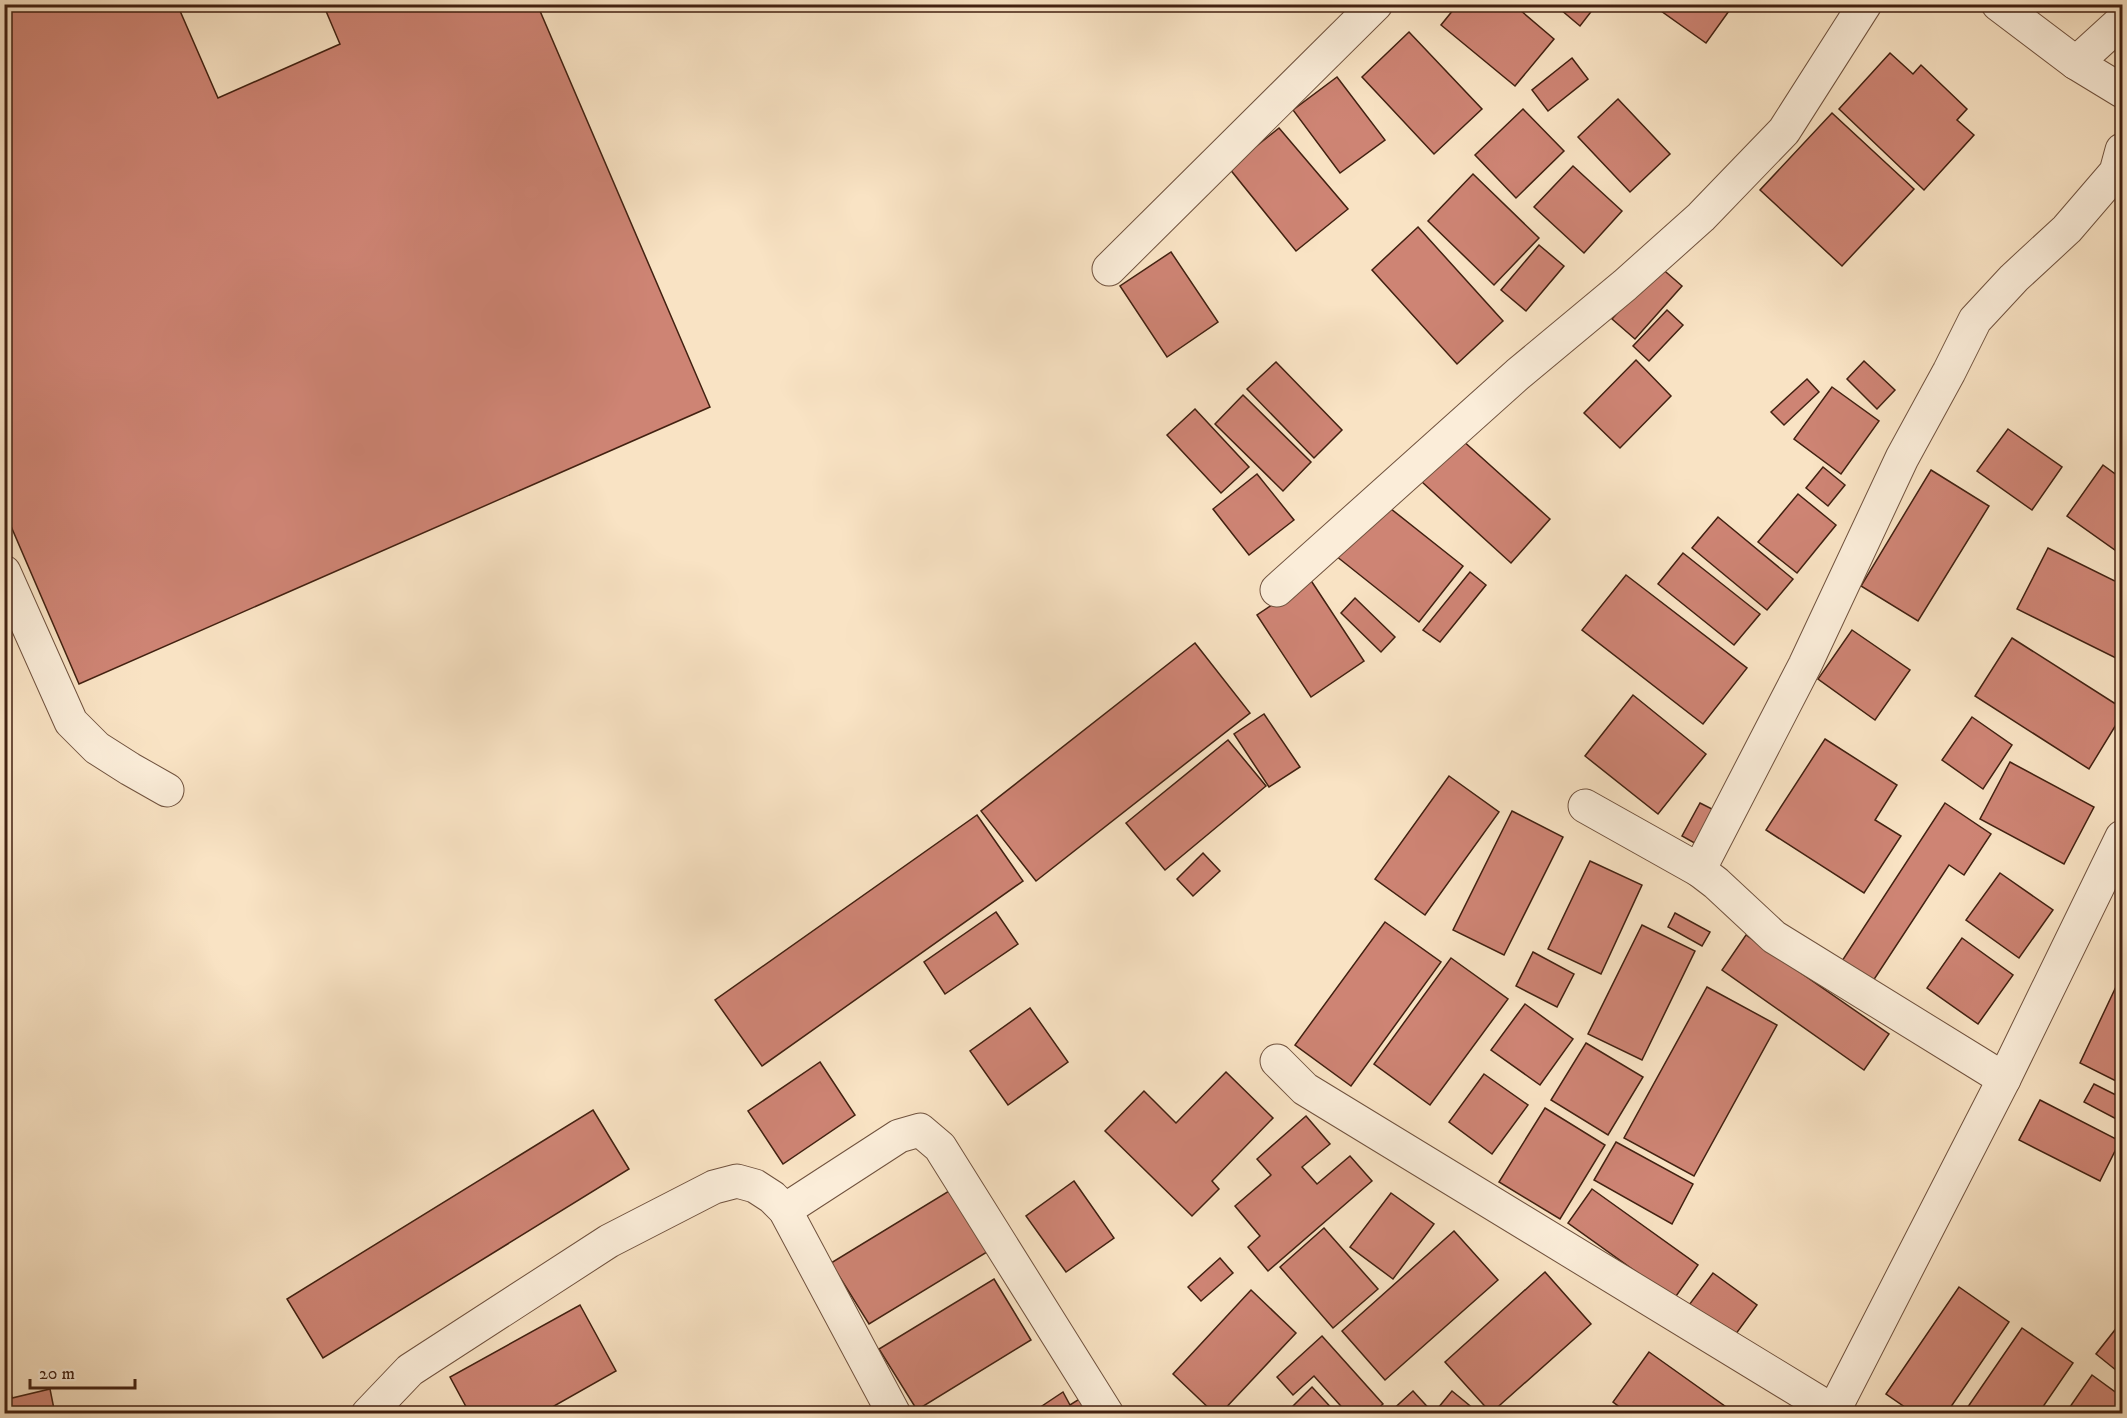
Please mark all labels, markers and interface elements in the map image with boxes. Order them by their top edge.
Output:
scale bar [30,1352,135,1390]
text: 20 m [39,1363,75,1385]

